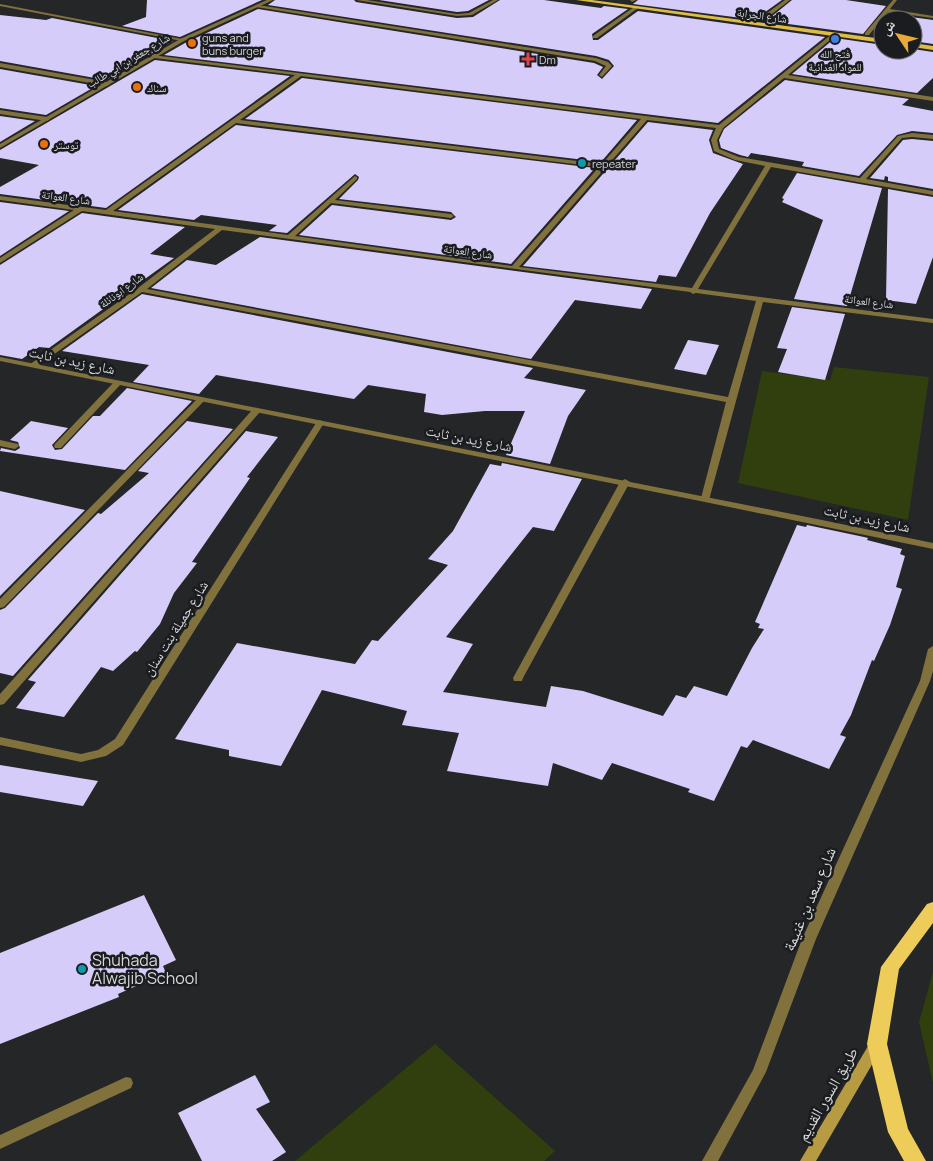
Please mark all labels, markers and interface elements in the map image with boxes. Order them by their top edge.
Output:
street label: شارع الجرابة [736,4,788,26]
north arrow [873,10,923,60]
text: ش [875,16,899,39]
street label: شارع جعفر بن ابي طالب [84,29,173,92]
place label: guns and buns burger [202,30,263,58]
marker: فتح الله للمواد الغدائية [829,33,841,45]
marker: guns and buns burger [186,37,198,49]
place label: فتح الله للمواد الغدائية [808,46,862,74]
marker: Dm [521,52,535,66]
place label: Dm [539,52,556,67]
place label: سناك [147,80,166,95]
marker: سناك [131,81,143,93]
place label: توستر [53,137,79,152]
marker: توستر [38,138,50,150]
place label: repeater [592,156,636,171]
marker: repeater [576,157,588,169]
street label: شارع العواتة [41,186,91,208]
street label: شارع العواتة [443,240,493,262]
street label: شارع ابونائلة [96,269,146,311]
street label: شارع العواتة [844,291,894,311]
street label: شارع زيد بن ثابت [27,342,117,379]
street label: شارع زيد بن ثابت [424,420,514,457]
street label: شارع زيد بن ثابت [822,500,912,537]
street label: شارع جميلة بنت سنان [138,577,213,680]
street label: شارع سعد بن غنيمة [777,844,841,954]
place label: Shuhada Alwajib School [92,949,198,989]
marker: Shuhada Alwajib School [76,963,88,975]
street label: طريق السور القديم [791,1043,863,1145]

